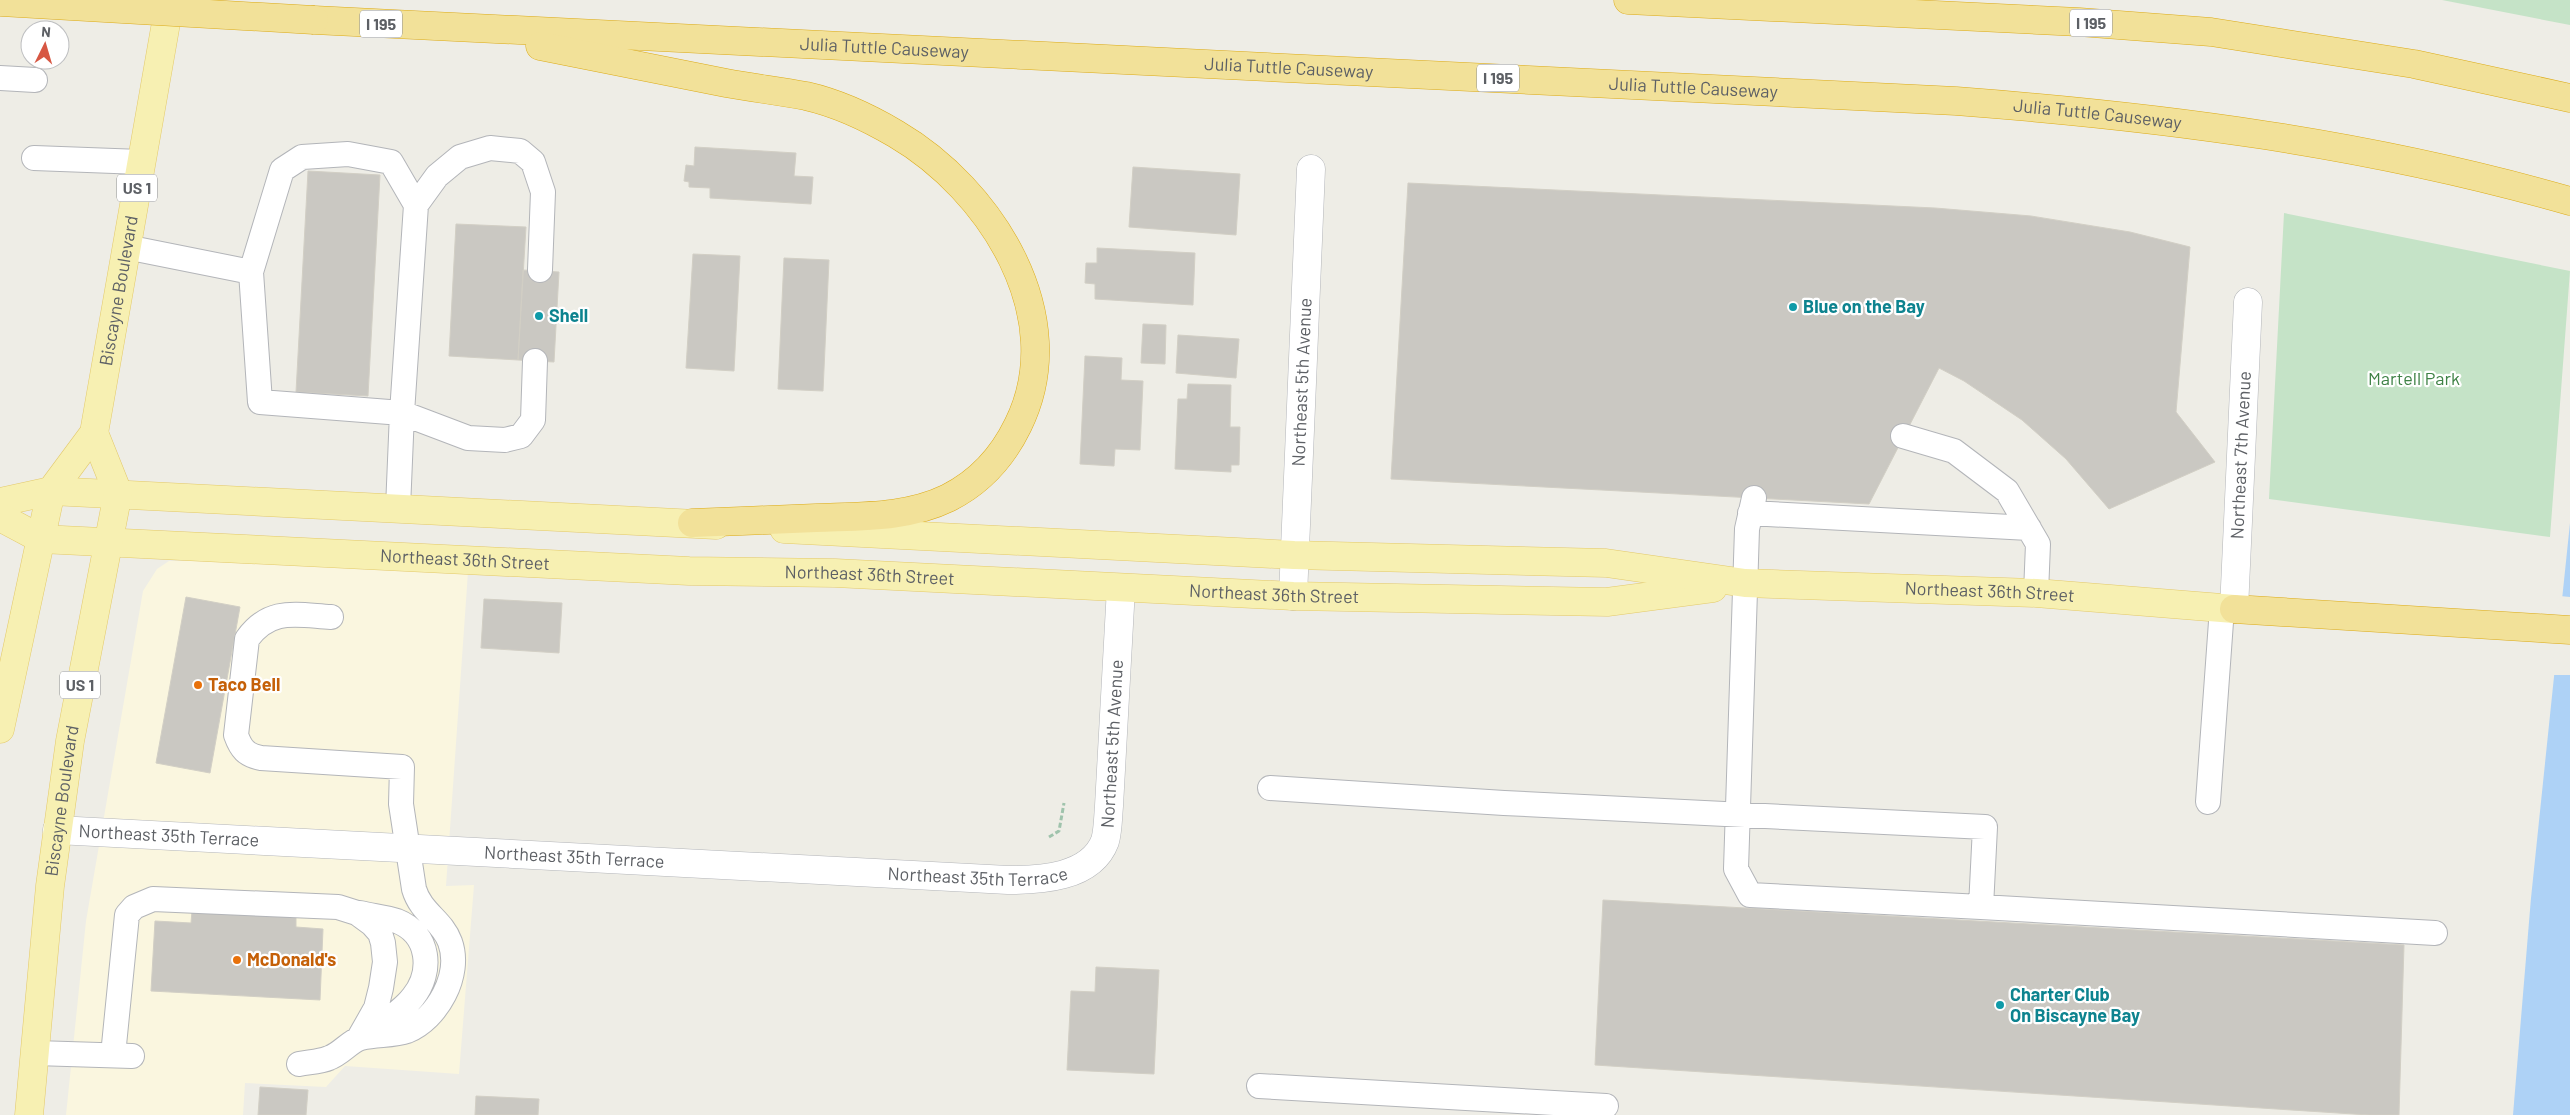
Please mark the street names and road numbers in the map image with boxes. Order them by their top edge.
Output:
road number: I 195 [2070,9,2112,36]
road number: I 195 [360,10,402,38]
street label: Julia Tuttle Causeway [799,32,969,62]
street label: Julia Tuttle Causeway [1204,52,1374,82]
road number: I 195 [1477,64,1519,92]
street label: Julia Tuttle Causeway [1608,72,1778,102]
street label: Julia Tuttle Causeway [2012,94,2183,133]
road number: US 1 [117,174,157,202]
street label: Biscayne Boulevard [94,214,142,368]
street label: Northeast 5th Avenue [1286,297,1316,467]
street label: Northeast 7th Avenue [2225,371,2255,540]
street label: Northeast 36th Street [380,544,550,574]
street label: Northeast 36th Street [784,560,955,589]
street label: Northeast 36th Street [1904,576,2076,606]
street label: Northeast 36th Street [1189,579,1359,607]
street label: Northeast 5th Avenue [1095,659,1127,829]
road number: US 1 [60,672,100,698]
street label: Biscayne Boulevard [39,723,83,878]
street label: Northeast 35th Terrace [78,819,260,851]
street label: Northeast 35th Terrace [484,840,665,872]
street label: Northeast 35th Terrace [887,862,1070,890]

